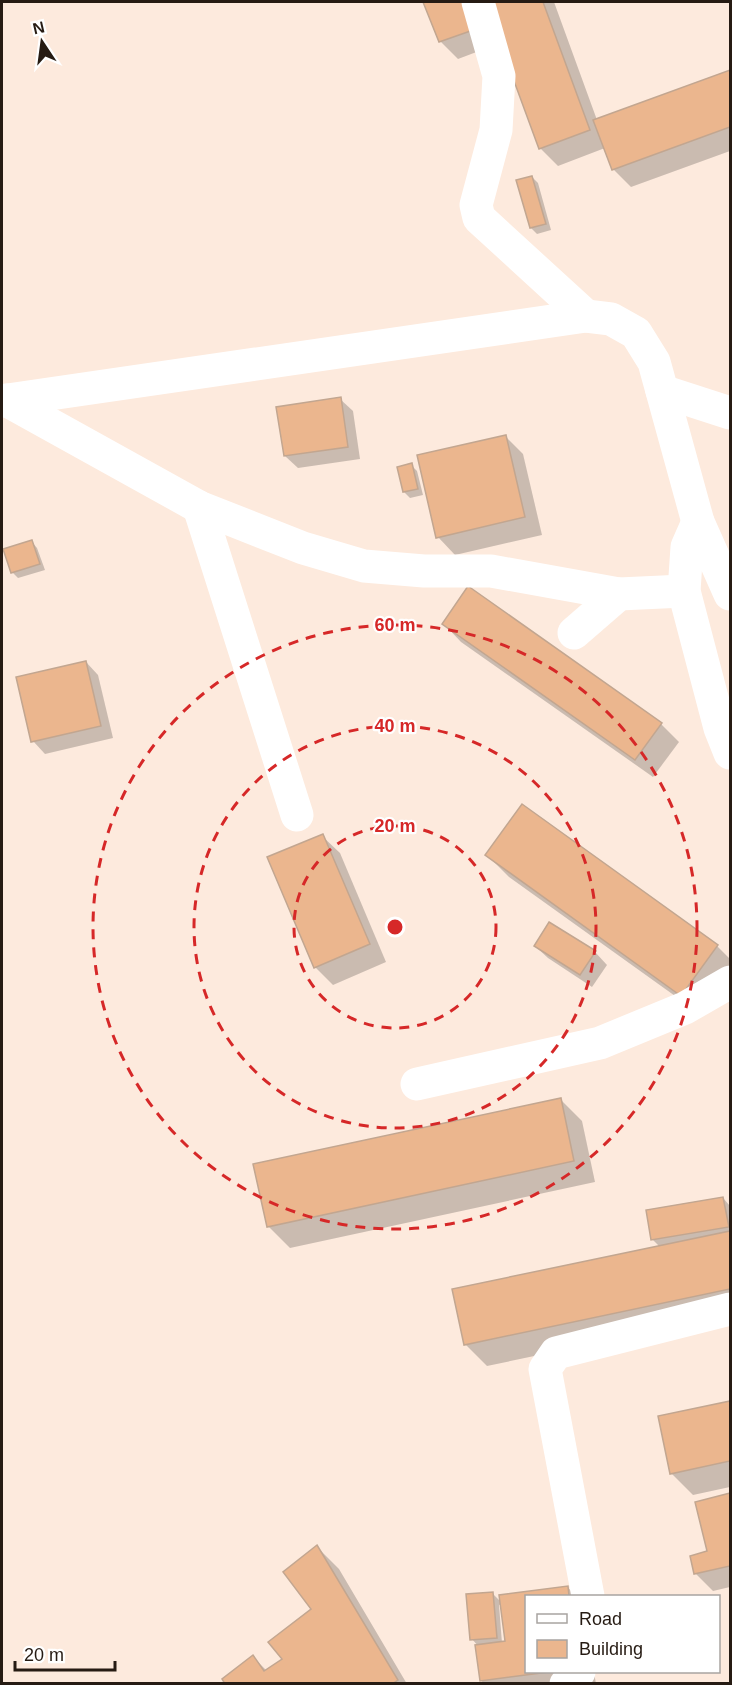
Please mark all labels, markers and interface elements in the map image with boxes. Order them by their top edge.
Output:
north arrow [12,12,72,72]
text: N [31,18,46,37]
text: 60 m [374,615,416,635]
text: 40 m [374,716,416,736]
text: 20 m [374,816,416,836]
centre of rings [385,917,405,937]
legend [525,1595,720,1673]
text: Road [579,1609,622,1629]
scale bar [15,1634,116,1672]
text: Building [579,1639,643,1659]
text: 20 m [24,1645,64,1665]

